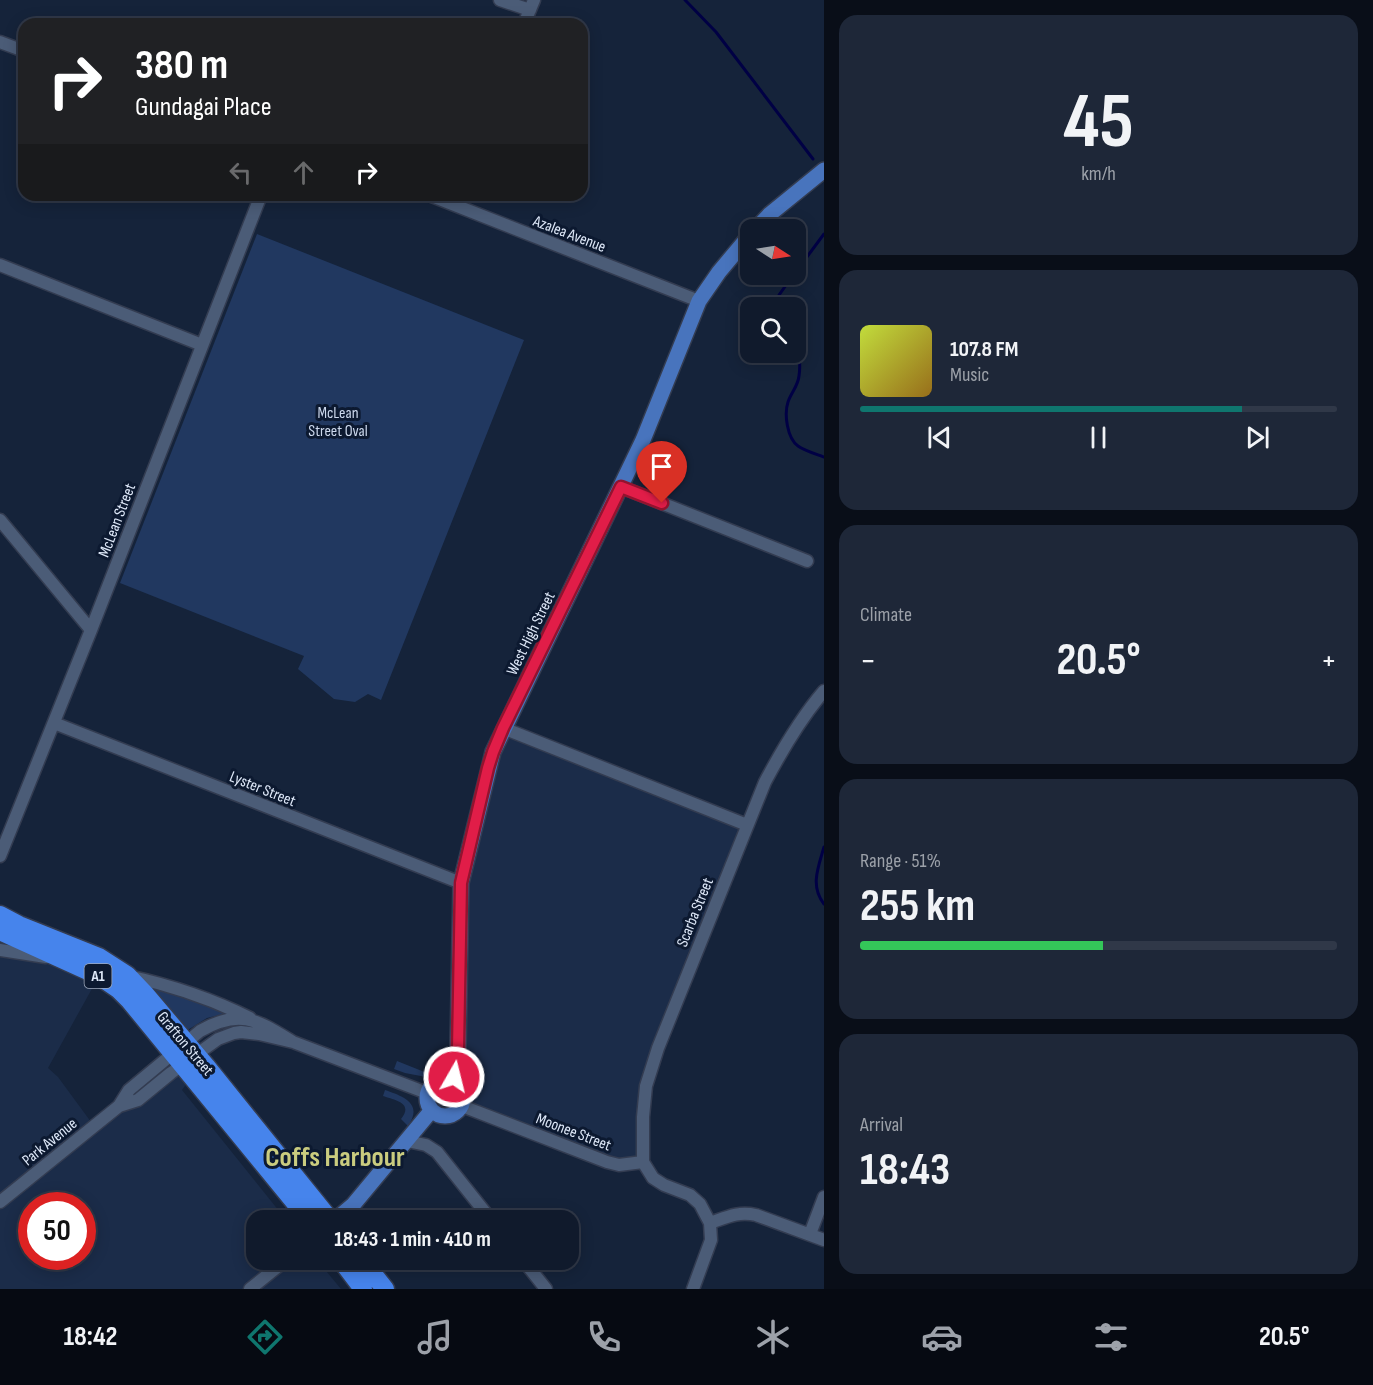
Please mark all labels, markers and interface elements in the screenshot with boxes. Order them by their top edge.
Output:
text: 380 m [135,40,228,91]
icon: right [36,42,114,120]
text: 45 [1063,76,1134,169]
text: Gundagai Place [135,91,272,123]
icon: left [224,156,257,189]
icon: ahead [287,156,320,189]
icon: right [350,156,383,189]
text: km/h [1081,162,1116,186]
street label: Azalea Avenue [530,212,608,257]
north arrow [740,219,806,285]
map controls [740,219,806,363]
button: search [740,297,806,363]
text: 107.8 FM [950,336,1019,363]
text: Music [950,363,989,387]
park label: McLean Street Oval [308,404,368,441]
icon: previous [923,421,956,454]
icon: pause [1082,421,1115,454]
icon: next [1241,421,1274,454]
pin [636,441,687,503]
icon: arrive [645,450,678,483]
street label: McLean Street [95,481,140,560]
street label: West High Street [503,589,560,678]
text: Climate [860,603,912,627]
text: 20.5° [1056,633,1141,688]
text: − [860,641,876,681]
text: + [1321,641,1337,681]
street label: Lyster Street [227,768,298,811]
text: Range · 51% [860,849,941,873]
street label: Scarba Street [673,875,718,950]
text: 255 km [860,879,975,934]
road number: A1 [84,964,112,988]
street label: Grafton Street [153,1008,217,1080]
position arrow [422,1045,486,1109]
street label: Moonee Street [533,1109,614,1155]
text: Arrival [860,1113,903,1137]
street label: Park Avenue [19,1114,81,1170]
district label: Coffs Harbour [265,1141,405,1174]
text: 18:43 [860,1143,950,1198]
speed limit sign: 50 [18,1192,96,1270]
text: 18:43 · 1 min · 410 m [334,1226,491,1253]
icon: directions [244,1316,286,1358]
icon: music [414,1316,456,1358]
icon: phone [583,1316,625,1358]
icon: climate [752,1316,794,1358]
icon: car [921,1316,963,1358]
icon: filters [1090,1316,1132,1358]
text: 18:42 [64,1321,117,1353]
text: 20.5° [1259,1321,1309,1353]

